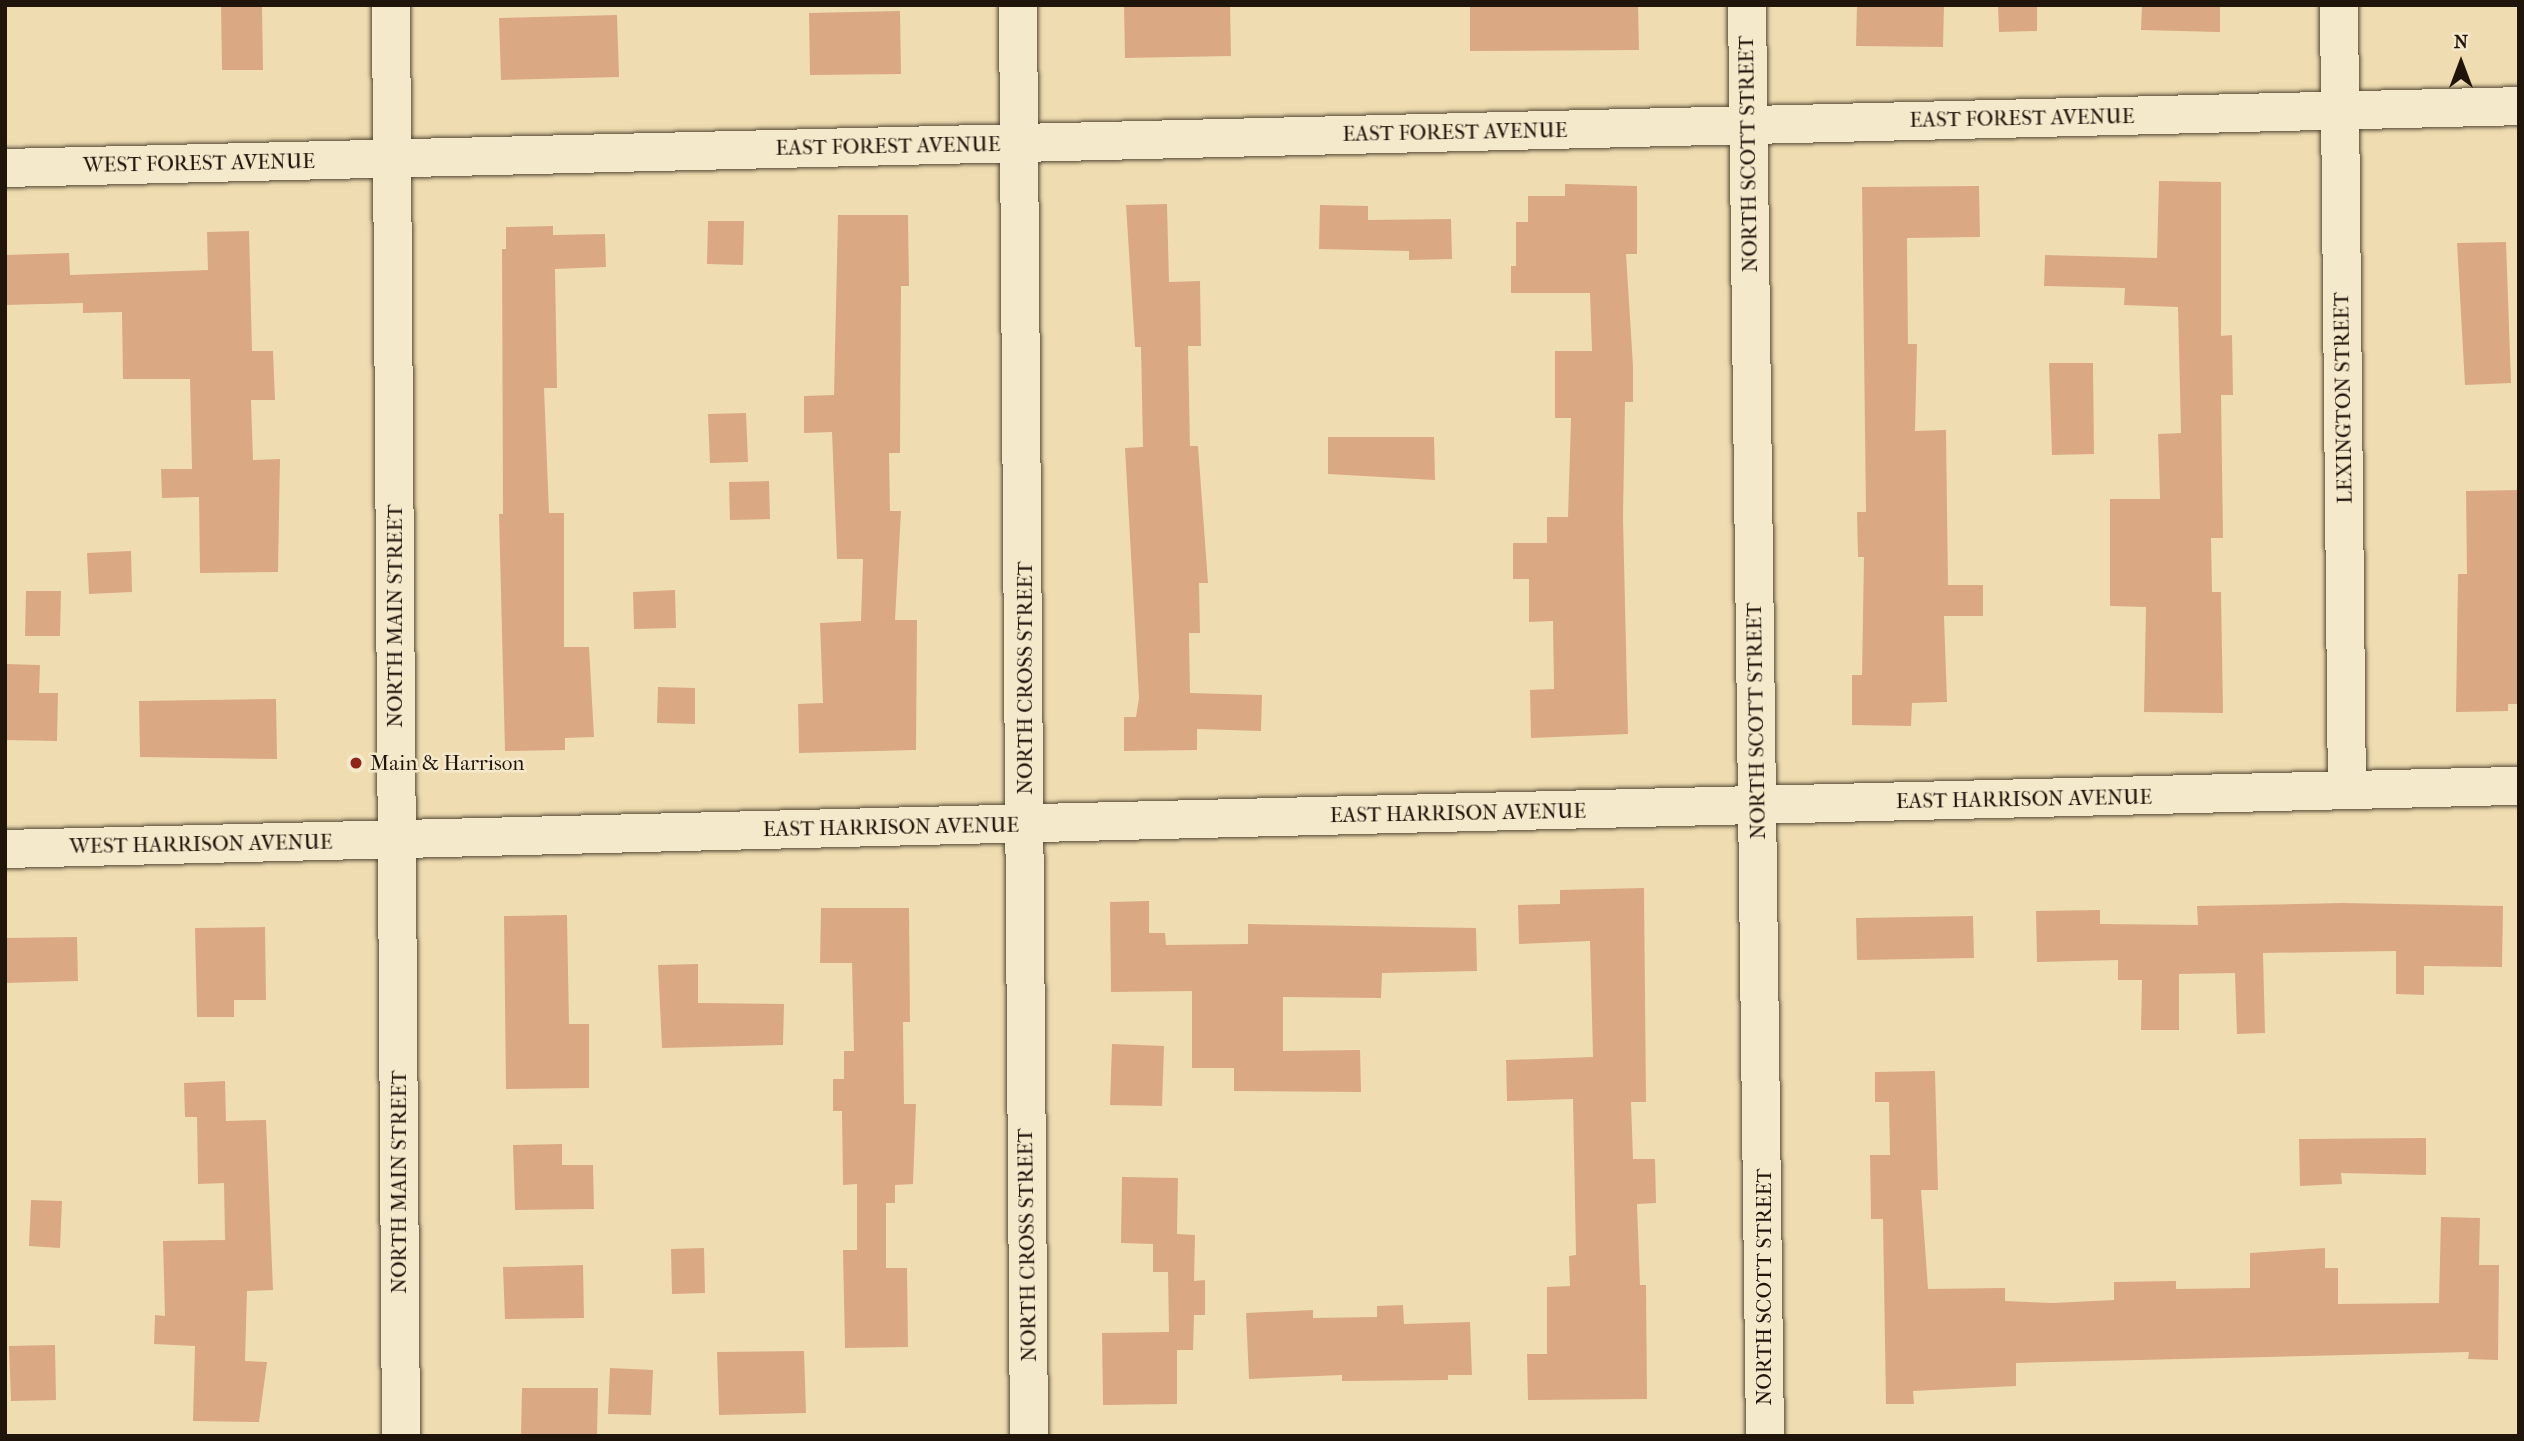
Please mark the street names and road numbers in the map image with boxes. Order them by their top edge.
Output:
street label: NORTH SCOTT STREET [1733,35,1763,273]
street label: EAST FOREST AVENUE [1909,103,2135,133]
street label: EAST FOREST AVENUE [1342,117,1568,147]
street label: EAST FOREST AVENUE [775,131,1001,161]
street label: WEST FOREST AVENUE [83,148,315,178]
street label: LEXINGTON STREET [2329,292,2357,504]
street label: NORTH MAIN STREET [382,504,408,728]
street label: NORTH CROSS STREET [1012,561,1038,795]
street label: NORTH SCOTT STREET [1741,602,1771,840]
street label: EAST HARRISON AVENUE [1896,784,2152,814]
street label: EAST HARRISON AVENUE [1330,798,1586,828]
street label: EAST HARRISON AVENUE [763,812,1019,842]
street label: WEST HARRISON AVENUE [69,829,333,859]
street label: NORTH MAIN STREET [386,1070,412,1294]
street label: NORTH CROSS STREET [1012,1128,1042,1362]
street label: NORTH SCOTT STREET [1751,1169,1777,1405]

